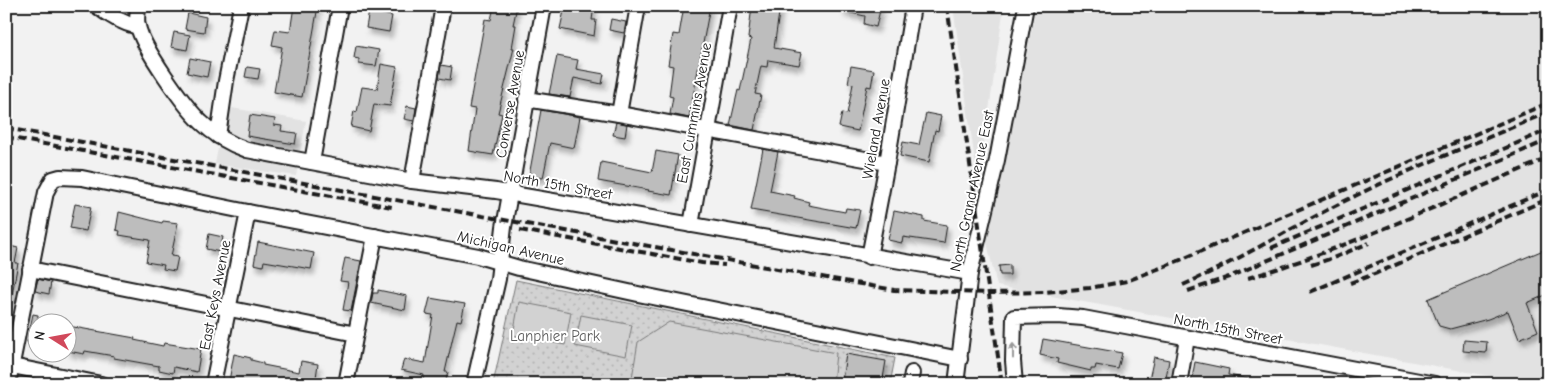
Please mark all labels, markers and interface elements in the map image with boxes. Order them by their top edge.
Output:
street label: East Cummins Avenue [673,41,715,185]
street label: Converse Avenue [492,48,528,159]
street label: Wieland Avenue [858,77,894,181]
street label: North Grand Avenue East [946,108,998,273]
street label: North 15th Street [502,167,614,204]
street label: Michigan Avenue [456,227,567,269]
street label: East Keys Avenue [195,238,235,352]
street label: North 15th Street [1172,310,1284,348]
north arrow [28,312,78,362]
park label: Lanphier Park [510,327,601,345]
text: N [31,330,49,342]
one-way arrow [1008,343,1018,359]

